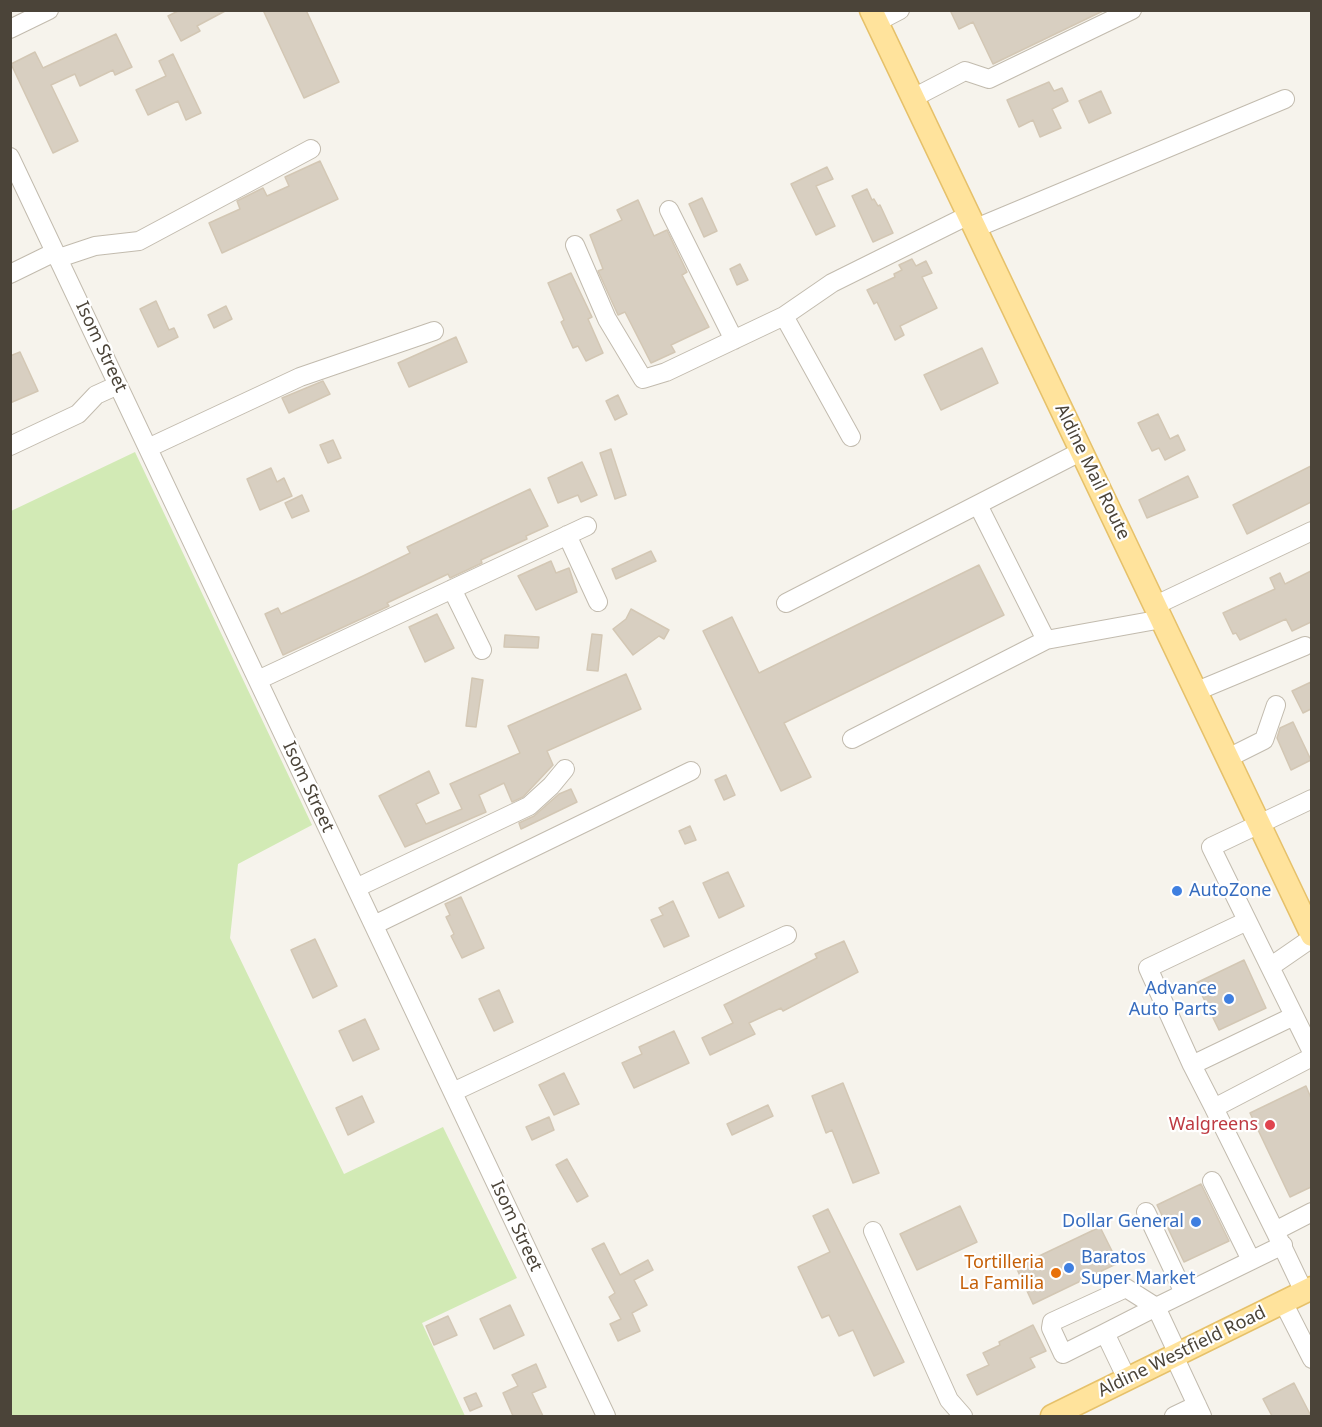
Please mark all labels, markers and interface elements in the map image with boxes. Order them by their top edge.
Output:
street label: Isom Street [71,298,131,396]
street label: Aldine Mail Route [1050,401,1134,543]
street label: Isom Street [278,738,338,836]
place label: AutoZone [1189,880,1271,902]
marker: AutoZone [1170,884,1184,898]
place label: Advance Auto Parts [1129,978,1217,1020]
marker: Advance Auto Parts [1222,992,1236,1006]
place label: Walgreens [1169,1114,1258,1136]
marker: Walgreens [1263,1118,1277,1132]
street label: Isom Street [486,1177,546,1275]
place label: Dollar General [1062,1211,1184,1233]
marker: Dollar General [1189,1215,1203,1229]
place label: Baratos Super Market [1081,1247,1195,1290]
place label: Tortilleria La Familia [959,1252,1044,1294]
marker: Baratos Super Market [1062,1261,1076,1275]
marker: Tortilleria La Familia [1049,1266,1063,1280]
street label: Aldine Westfield Road [1095,1302,1269,1402]

